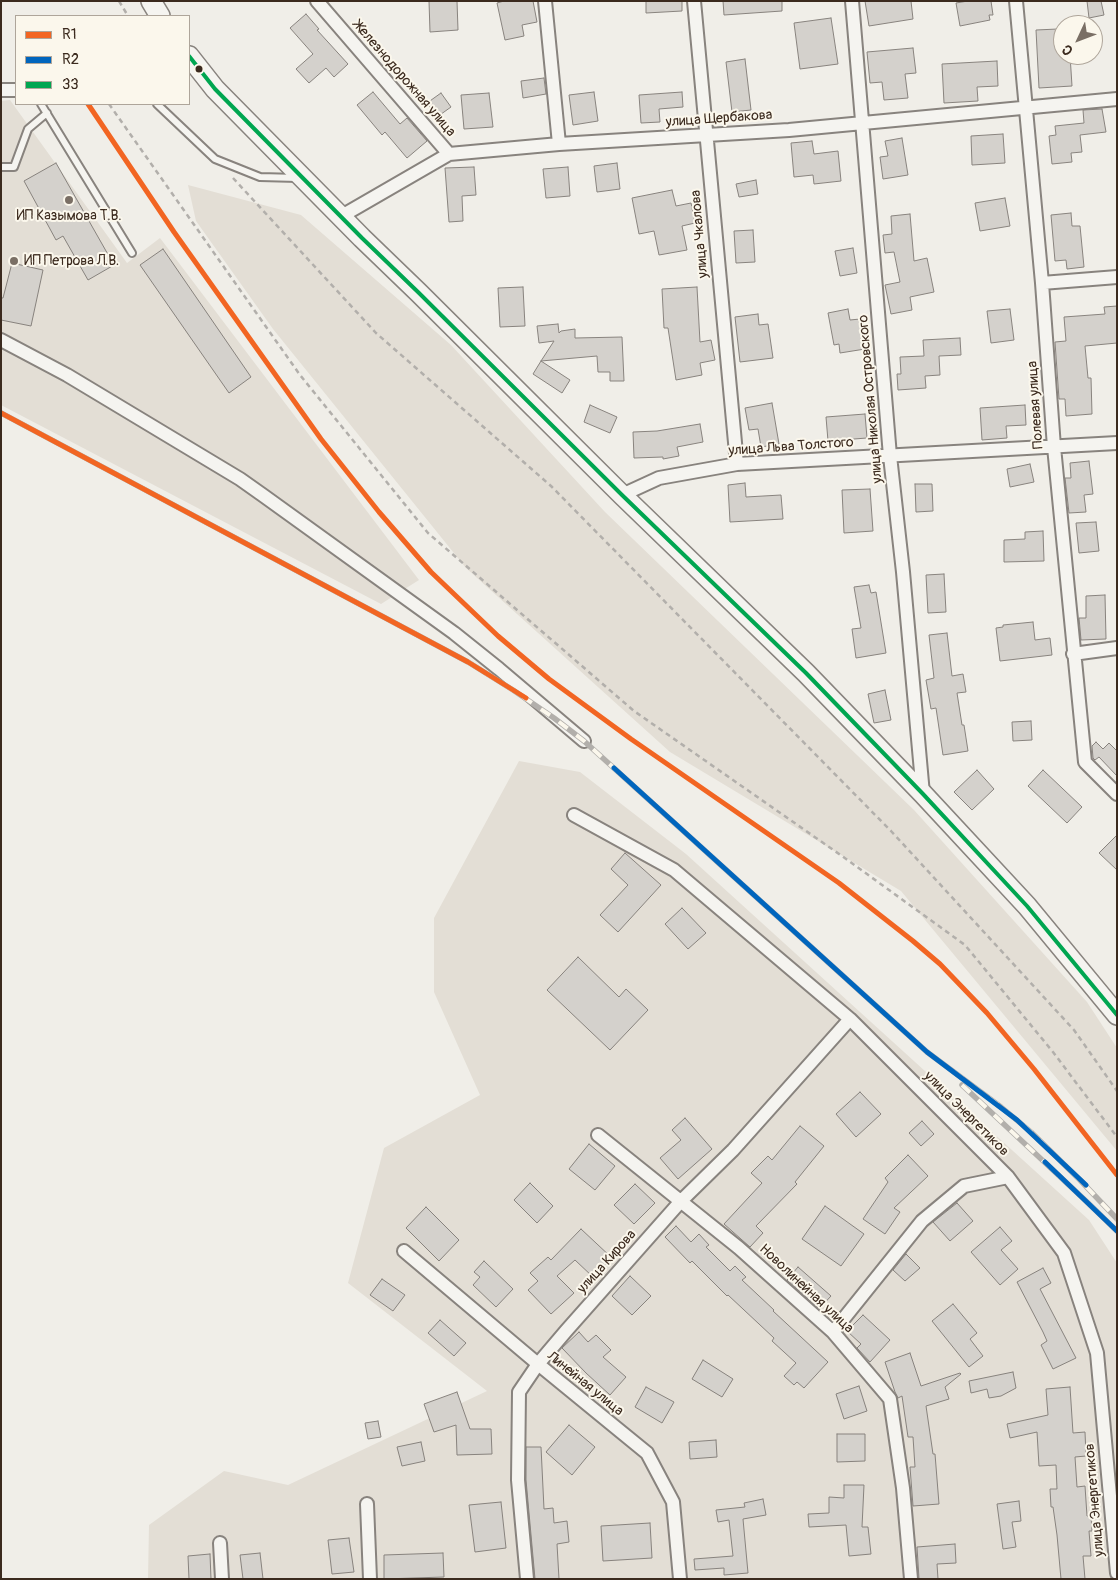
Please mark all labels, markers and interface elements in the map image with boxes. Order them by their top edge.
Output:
legend [15,15,190,105]
north arrow [1053,15,1103,65]
street label: Железнодорожная улица [349,18,459,140]
text: R1 [62,25,77,44]
text: С [1058,41,1077,59]
text: R2 [62,50,79,69]
unlabelled marker [194,64,204,74]
text: 33 [62,75,79,94]
street label: улица Щербакова [665,107,773,131]
street label: улица Чкалова [688,189,712,279]
marker: ИП Казымова Т.В. [63,194,75,206]
place label: ИП Казымова Т.В. [16,208,122,224]
place label: ИП Петрова Л.В. [24,253,119,269]
marker: ИП Петрова Л.В. [8,255,20,267]
street label: улица Николая Островского [855,314,887,484]
street label: Полевая улица [1025,360,1047,450]
street label: улица Льва Толстого [728,434,854,460]
street label: улица Энергетиков [920,1068,1012,1160]
street label: улица Кирова [574,1227,640,1297]
street label: Новолинейная улица [755,1241,857,1337]
street label: Линейная улица [543,1348,627,1420]
street label: улица Энергетиков [1082,1443,1108,1557]

